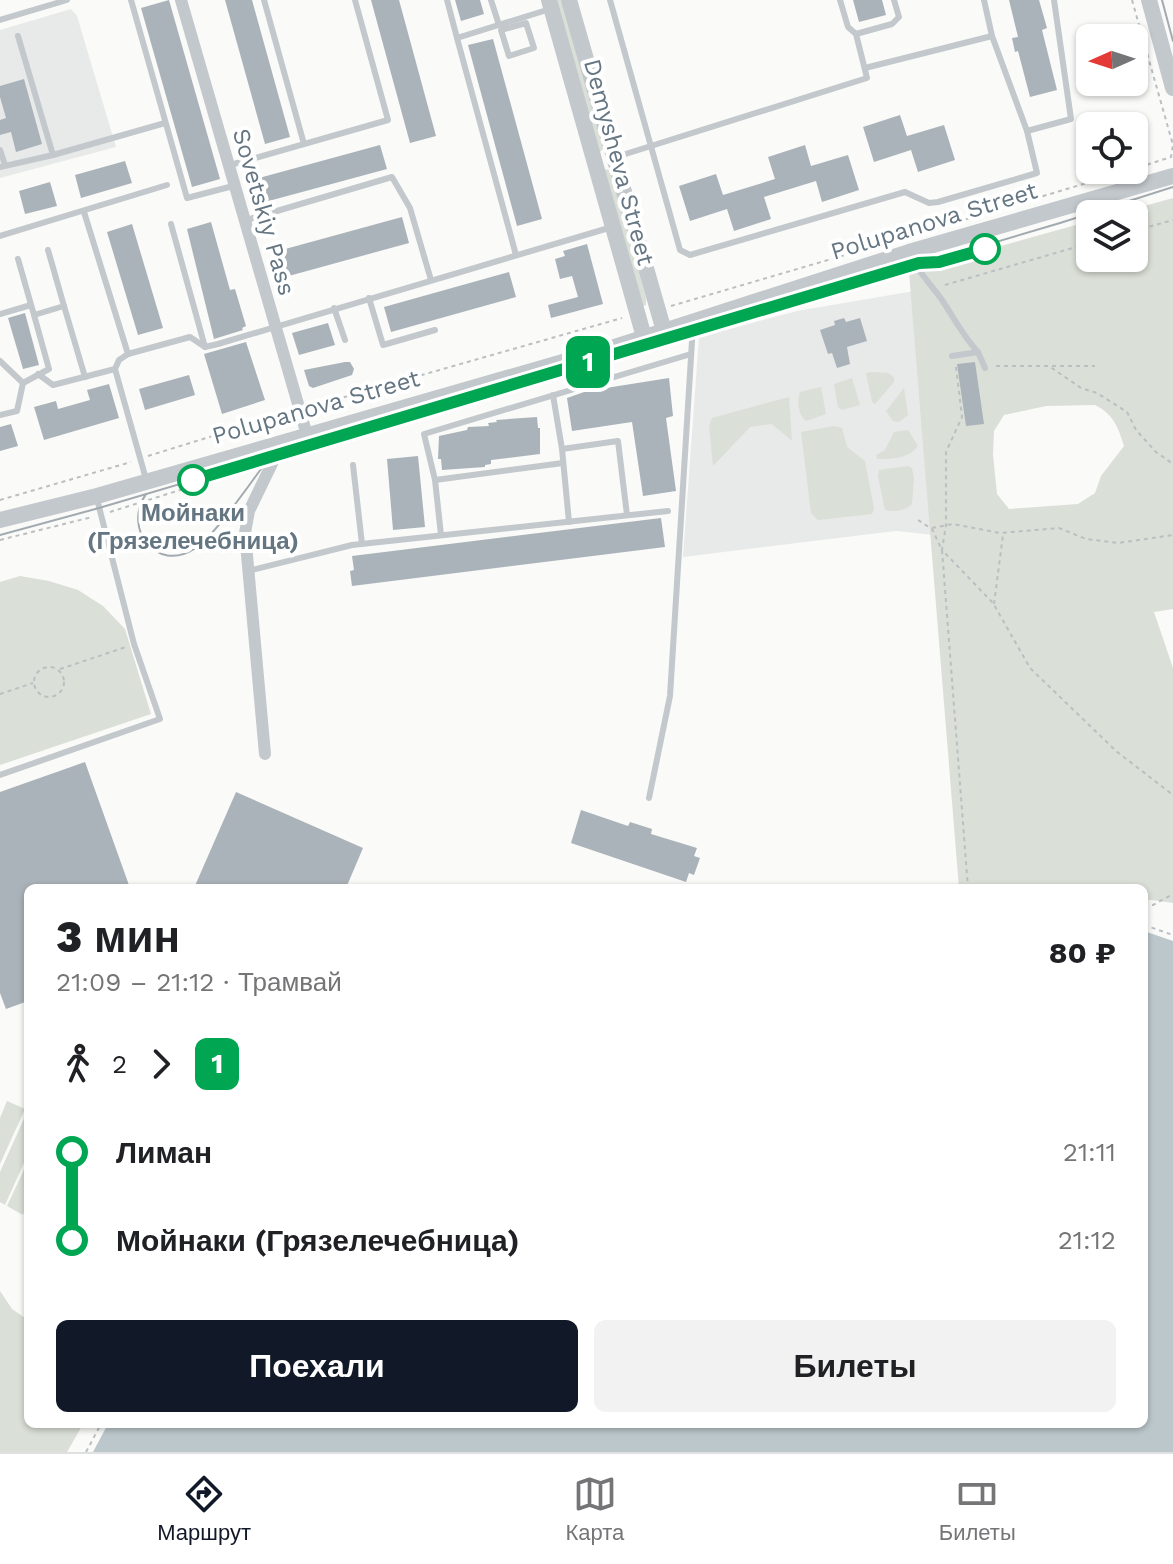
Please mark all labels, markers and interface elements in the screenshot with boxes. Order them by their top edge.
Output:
north arrow [1076,24,1148,96]
map controls [1076,24,1148,272]
street label: Demysheva Street [578,56,660,268]
button: locate [1076,112,1148,184]
street label: Sovetskiy Pass [227,126,301,298]
street label: Polupanova Street [827,176,1041,266]
button: layers [1076,200,1148,272]
unlabelled marker [970,234,1000,264]
line badge: 1 [562,336,614,388]
text: 1 [582,345,594,378]
street label: Polupanova Street [209,364,423,450]
marker: Мойнаки (Грязелечебница) [178,465,208,495]
place label: Мойнаки (Грязелечебница) [87,499,299,555]
text: 3 мин [56,911,180,963]
text: 80 ₽ [1049,935,1116,970]
text: 21:09 – 21:12 · Трамвай [56,967,342,997]
icon: walk [56,1042,100,1086]
icon: forward [139,1042,183,1086]
text: 1 [211,1047,223,1080]
text: 2 [112,1049,127,1079]
text: Лиман [116,1135,212,1170]
text: 21:11 [1063,1137,1116,1167]
text: Мойнаки (Грязелечебница) [116,1223,519,1258]
text: 21:12 [1058,1225,1116,1255]
button: Поехали [56,1320,578,1412]
button: Билеты [594,1320,1116,1412]
tab: Маршрут [157,1472,251,1546]
tab: Карта [565,1472,624,1546]
tab: Билеты [939,1472,1016,1546]

